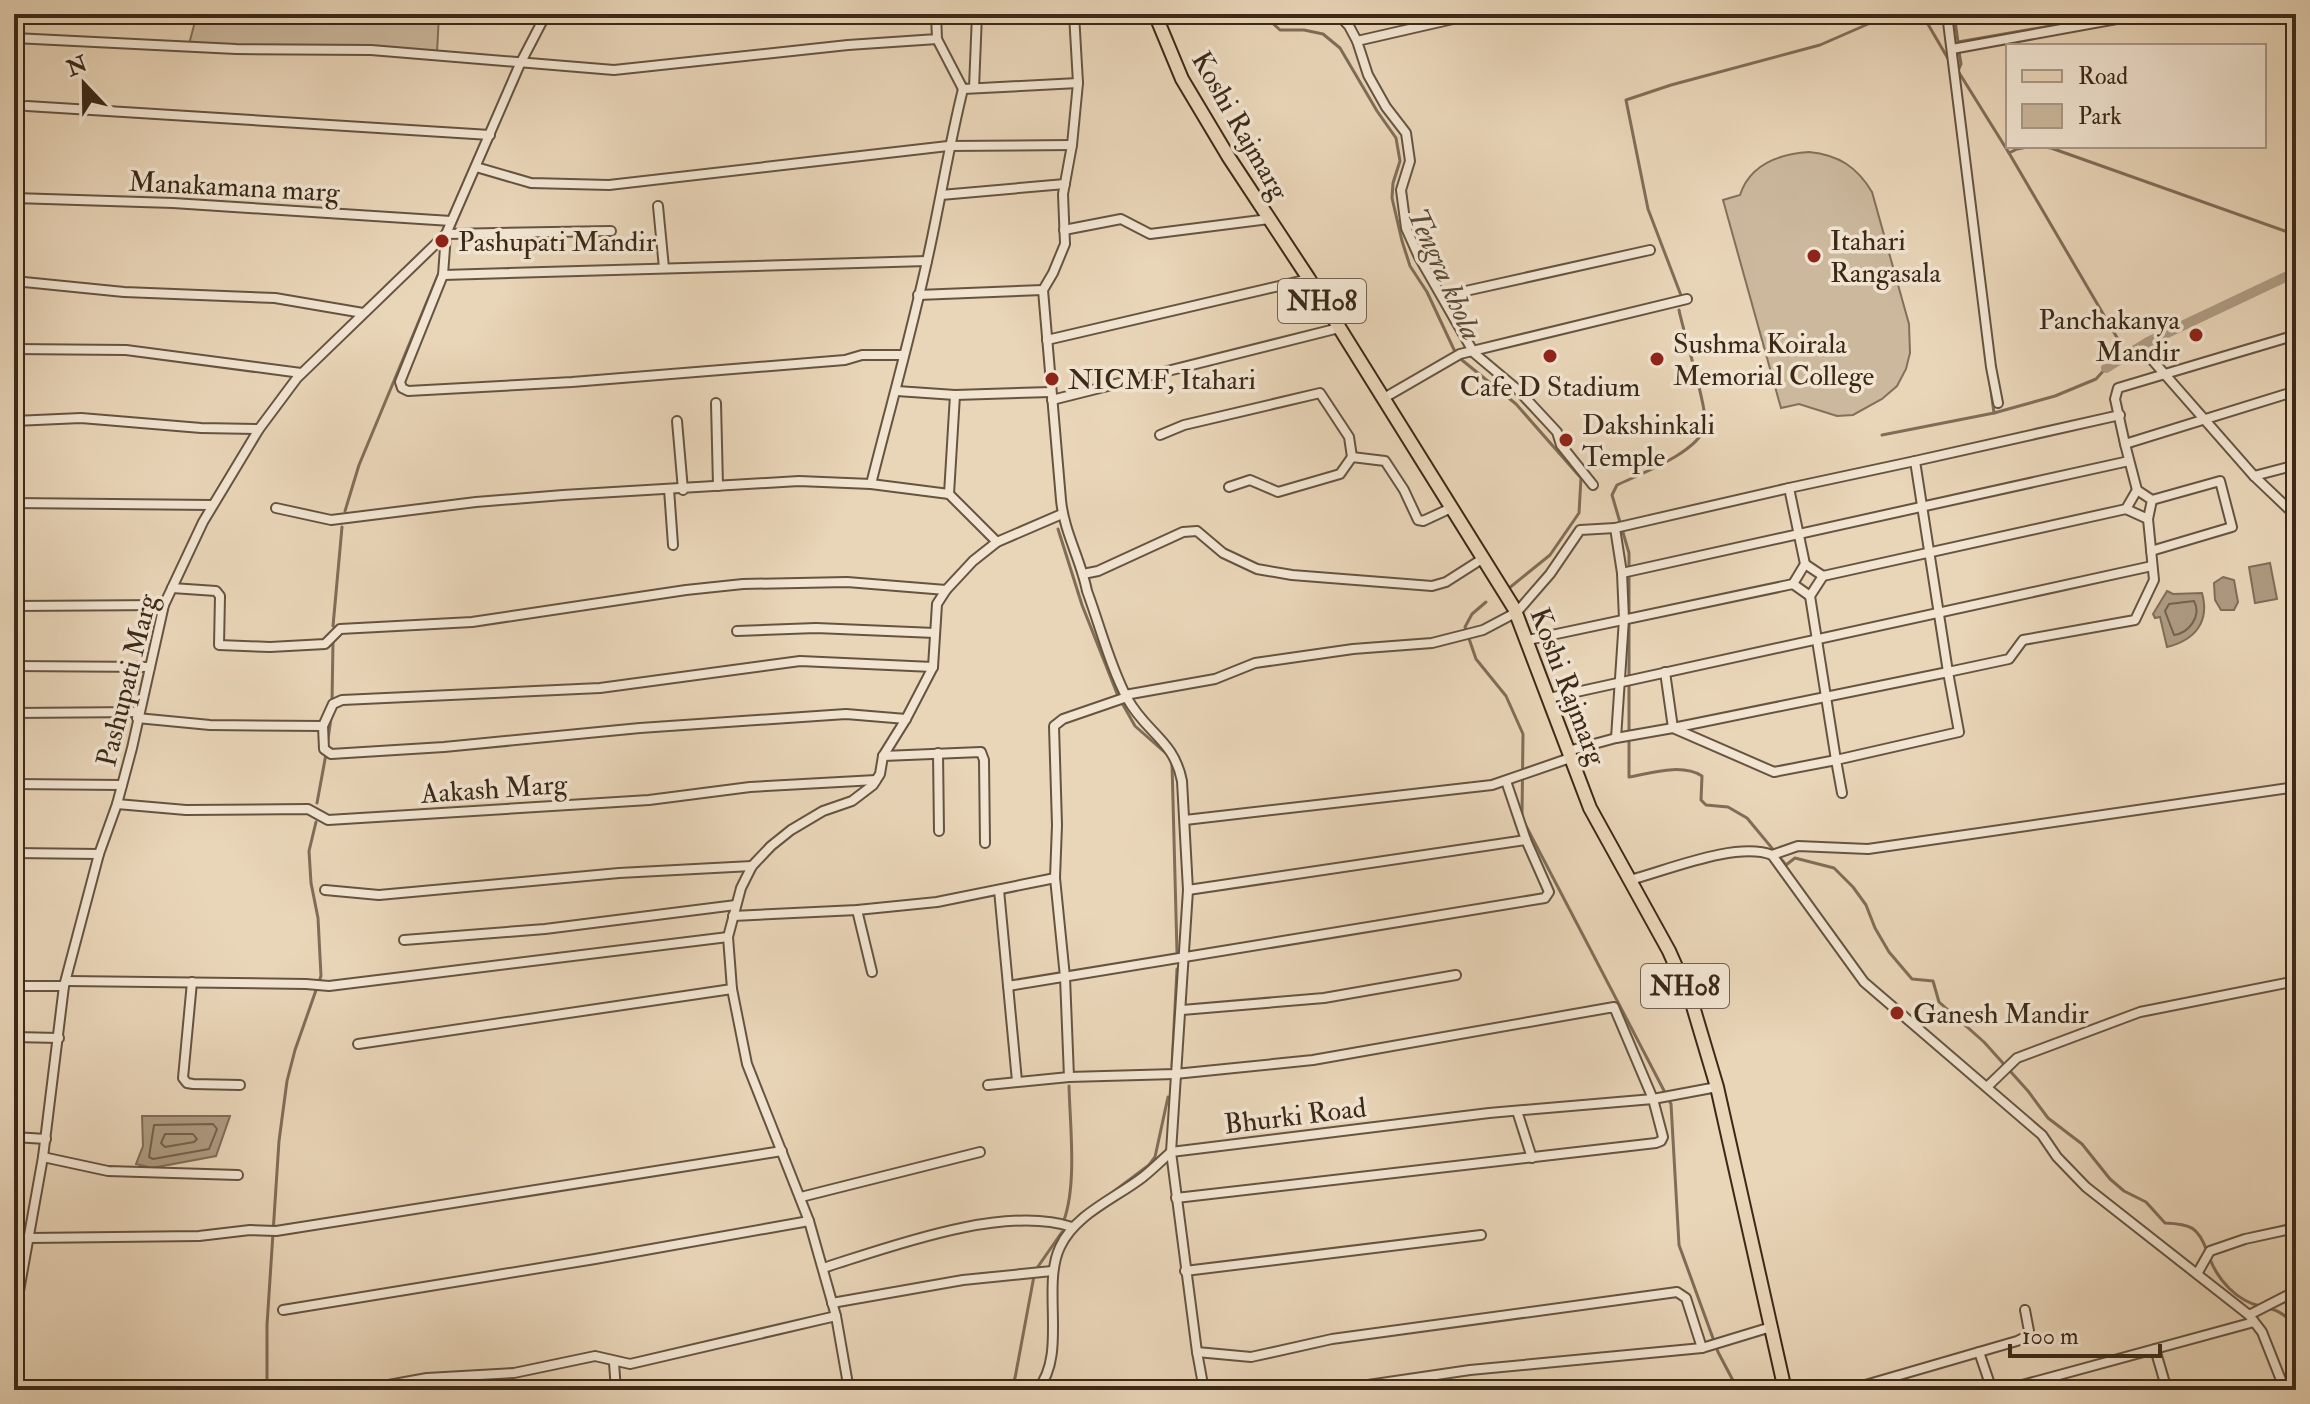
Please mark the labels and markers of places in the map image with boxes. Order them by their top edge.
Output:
place label: Itahari Rangasala [1830,224,1942,291]
place label: Pashupati Mandir [458,225,657,260]
marker: Pashupati Mandir [433,232,451,250]
marker: Itahari Rangasala [1805,247,1823,265]
place label: Panchakanya Mandir [2038,303,2181,370]
marker: Panchakanya Mandir [2187,326,2205,344]
place label: Sushma Koirala Memorial College [1673,327,1874,394]
marker: Cafe D Stadium [1541,347,1559,365]
marker: Sushma Koirala Memorial College [1648,350,1666,368]
place label: NICMF, Itahari [1068,363,1256,398]
marker: NICMF, Itahari [1043,370,1061,388]
place label: Cafe D Stadium [1460,370,1641,405]
place label: Dakshinkali Temple [1582,408,1715,475]
marker: Dakshinkali Temple [1557,431,1575,449]
place label: Ganesh Mandir [1913,997,2089,1032]
marker: Ganesh Mandir [1888,1004,1906,1022]

